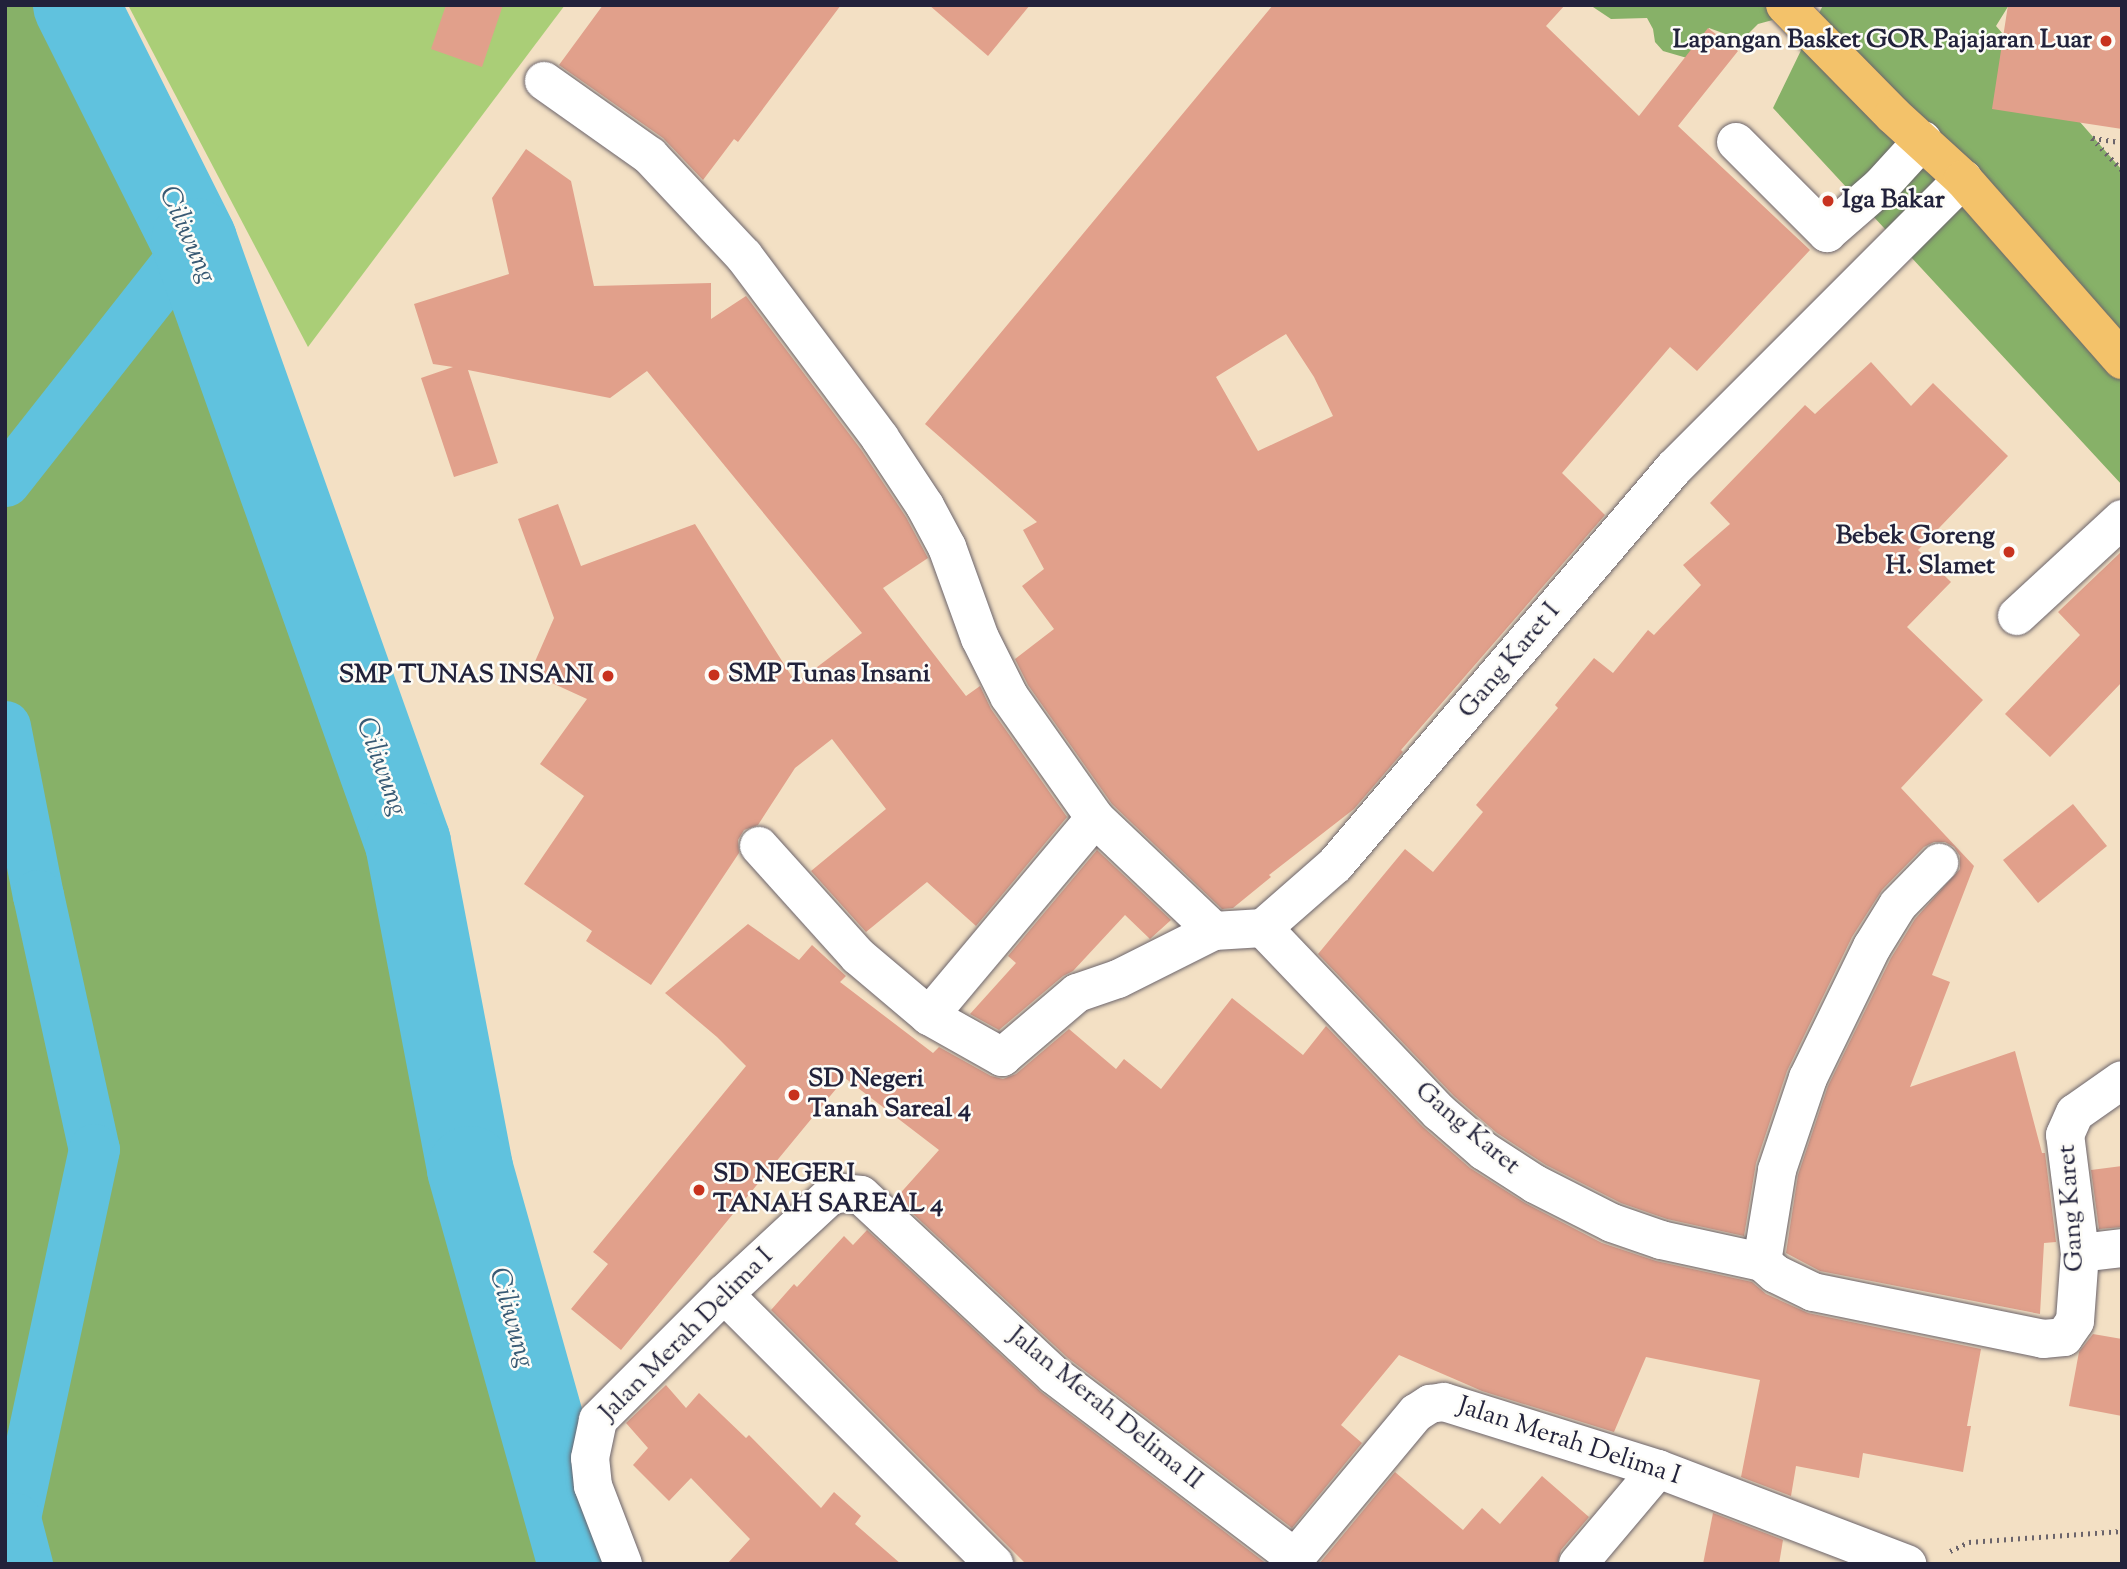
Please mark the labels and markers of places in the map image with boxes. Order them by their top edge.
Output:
place label: Lapangan Basket GOR Pajajaran Luar [1673,25,2092,57]
marker: Lapangan Basket GOR Pajajaran Luar [2098,33,2114,49]
place label: Iga Bakar [1842,185,1945,217]
marker: Iga Bakar [1820,193,1836,209]
place label: Bebek Goreng H. Slamet [1836,521,1995,582]
marker: Bebek Goreng H. Slamet [2001,544,2017,560]
place label: SMP Tunas Insani [728,659,930,691]
place label: SMP TUNAS INSANI [339,660,594,692]
marker: SMP Tunas Insani [706,667,722,683]
marker: SMP TUNAS INSANI [600,668,616,684]
place label: SD Negeri Tanah Sareal 4 [808,1064,971,1126]
marker: SD Negeri Tanah Sareal 4 [786,1087,802,1103]
place label: SD NEGERI TANAH SAREAL 4 [713,1159,943,1220]
marker: SD NEGERI TANAH SAREAL 4 [691,1182,707,1198]

